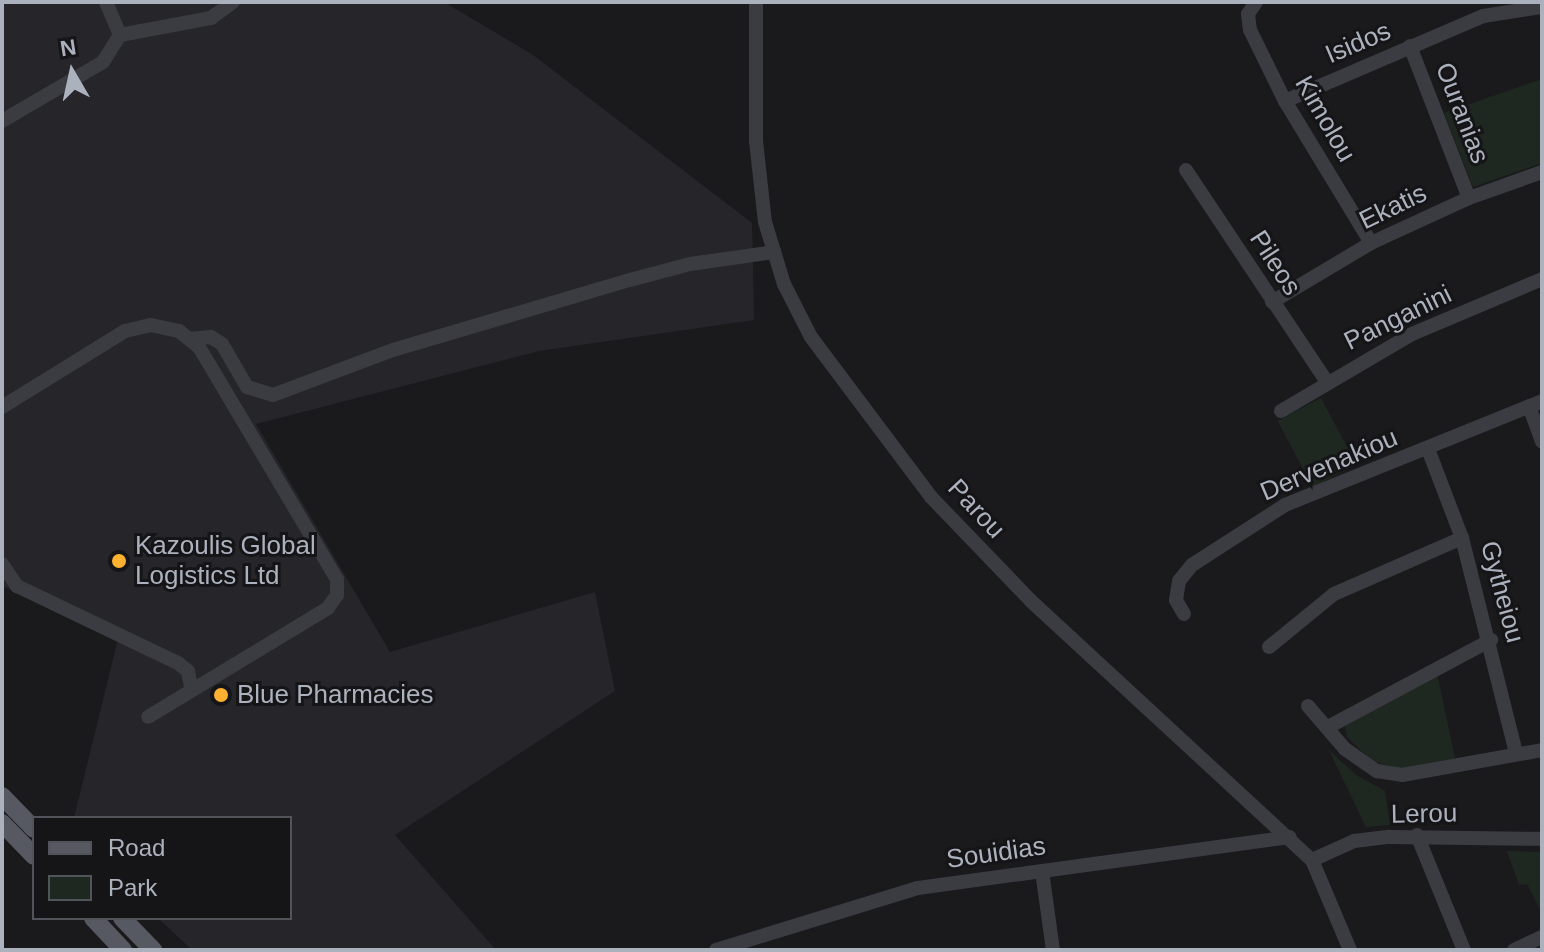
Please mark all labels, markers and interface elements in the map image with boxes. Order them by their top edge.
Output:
street label: Isidos [1321,15,1395,71]
north arrow [32,32,112,112]
text: N [58,34,78,61]
street label: Ouranias [1429,58,1495,168]
street label: Kimolou [1288,71,1362,167]
street label: Ekatis [1354,177,1432,237]
street label: Pileos [1243,225,1307,301]
street label: Panganini [1339,279,1457,357]
street label: Dervenakiou [1256,422,1402,508]
street label: Parou [941,473,1011,545]
place label: Kazoulis Global Logistics Ltd [135,530,316,592]
street label: Gytheiou [1473,538,1531,646]
marker: Kazoulis Global Logistics Ltd [110,552,128,570]
place label: Blue Pharmacies [237,679,434,711]
marker: Blue Pharmacies [212,686,230,704]
street label: Lerou [1390,798,1458,830]
legend [32,816,292,920]
street label: Souidias [944,831,1048,875]
text: Road [108,834,165,861]
text: Park [108,874,157,901]

